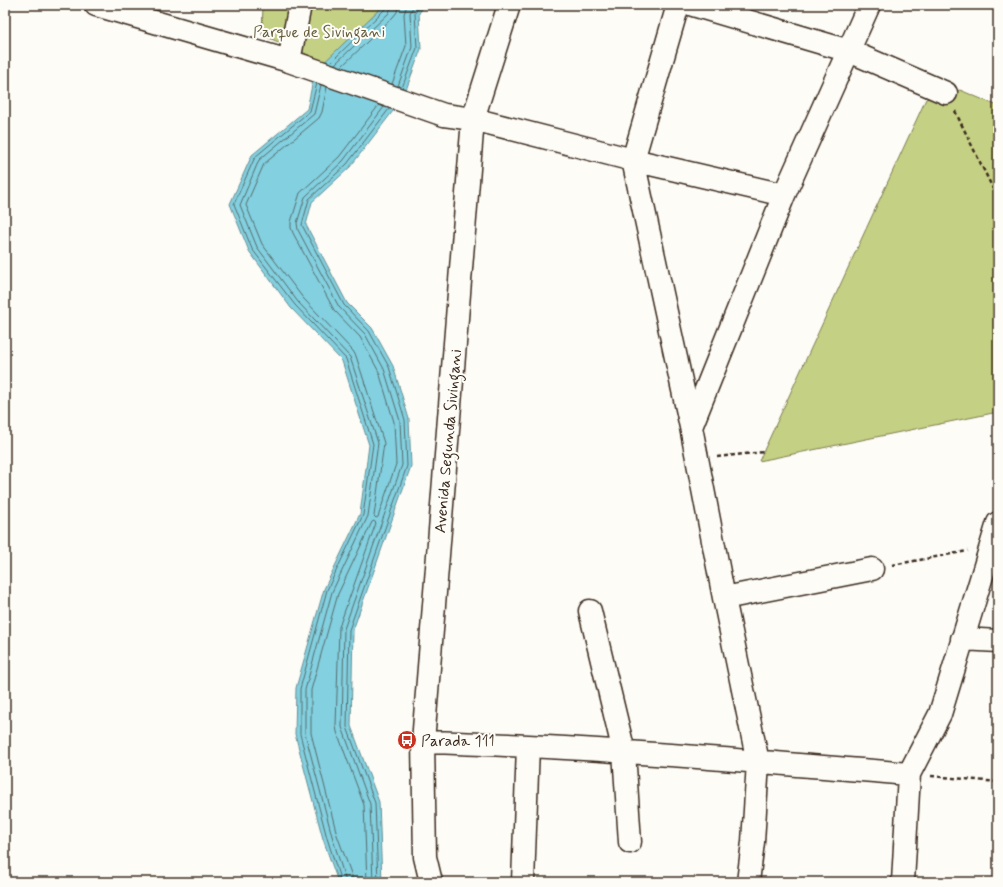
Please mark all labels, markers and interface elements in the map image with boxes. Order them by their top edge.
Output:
park label: Parque de Sivingani [253,22,385,44]
street label: Avenida Segunda Sivingani [430,348,468,534]
bus stop icon: Parada 111 [396,729,418,751]
place label: Parada 111 [421,731,495,752]

